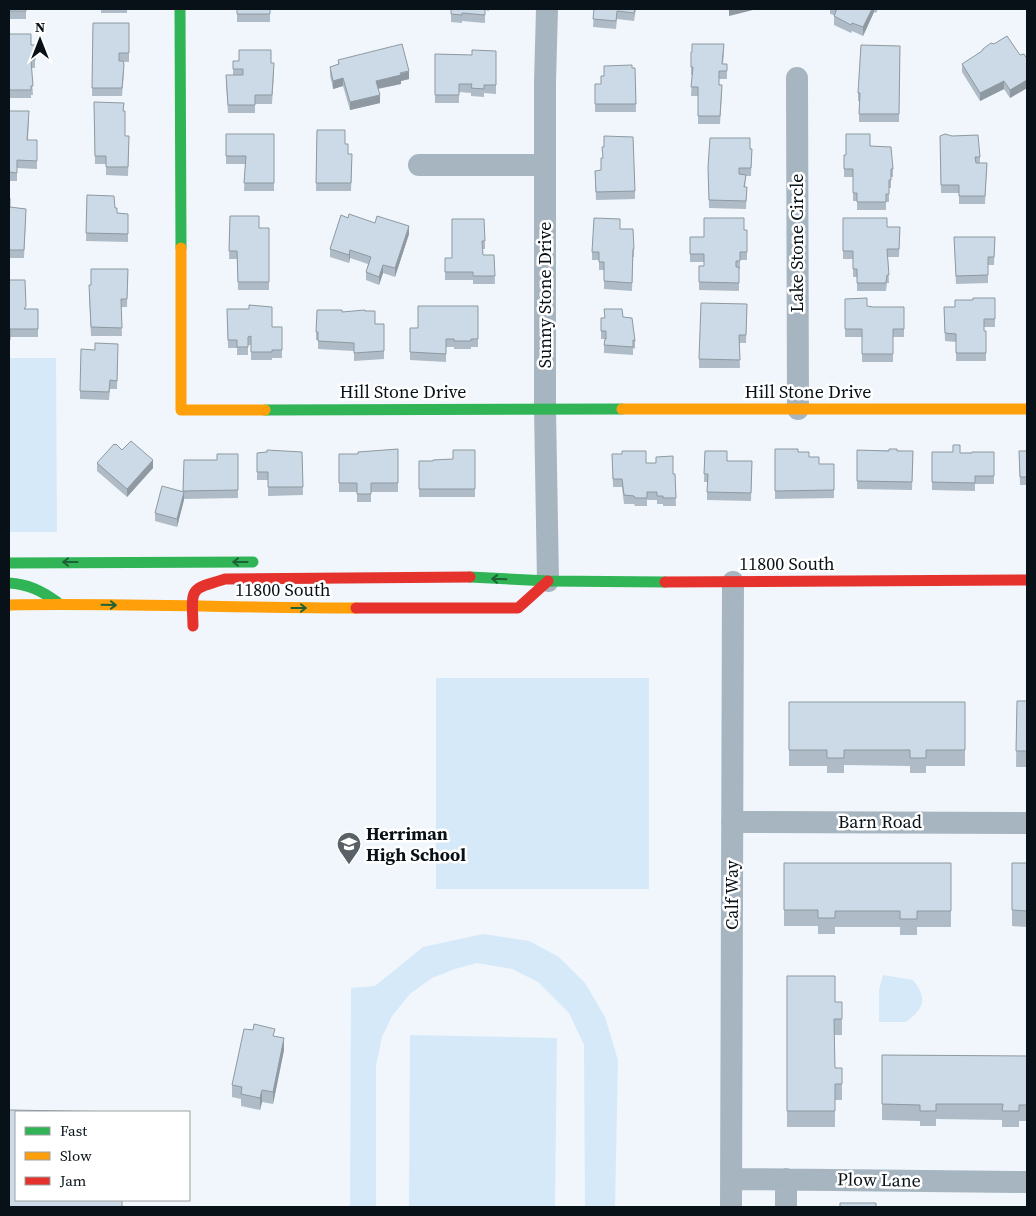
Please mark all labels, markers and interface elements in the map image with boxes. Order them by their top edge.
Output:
north arrow [15,15,65,65]
text: N [35,17,45,37]
street label: Lake Stone Circle [784,173,809,313]
street label: Sunny Stone Drive [532,222,557,368]
street label: Hill Stone Drive [340,379,466,404]
street label: Hill Stone Drive [745,379,871,404]
street label: 11800 South [739,551,835,576]
one-way arrow [233,557,249,567]
one-way arrow [62,558,78,567]
one-way arrow [491,574,507,583]
street label: 11800 South [235,577,331,602]
one-way arrow [100,600,117,610]
one-way arrow [290,603,307,613]
street label: Barn Road [838,809,922,834]
place label: Herriman High School [366,821,466,867]
school or university icon: Herriman High School [336,831,362,865]
street label: Calf Way [719,859,744,930]
legend [15,1111,190,1201]
text: Fast [60,1120,87,1141]
text: Slow [60,1145,92,1166]
street label: Plow Lane [837,1166,921,1193]
text: Jam [59,1170,87,1191]

